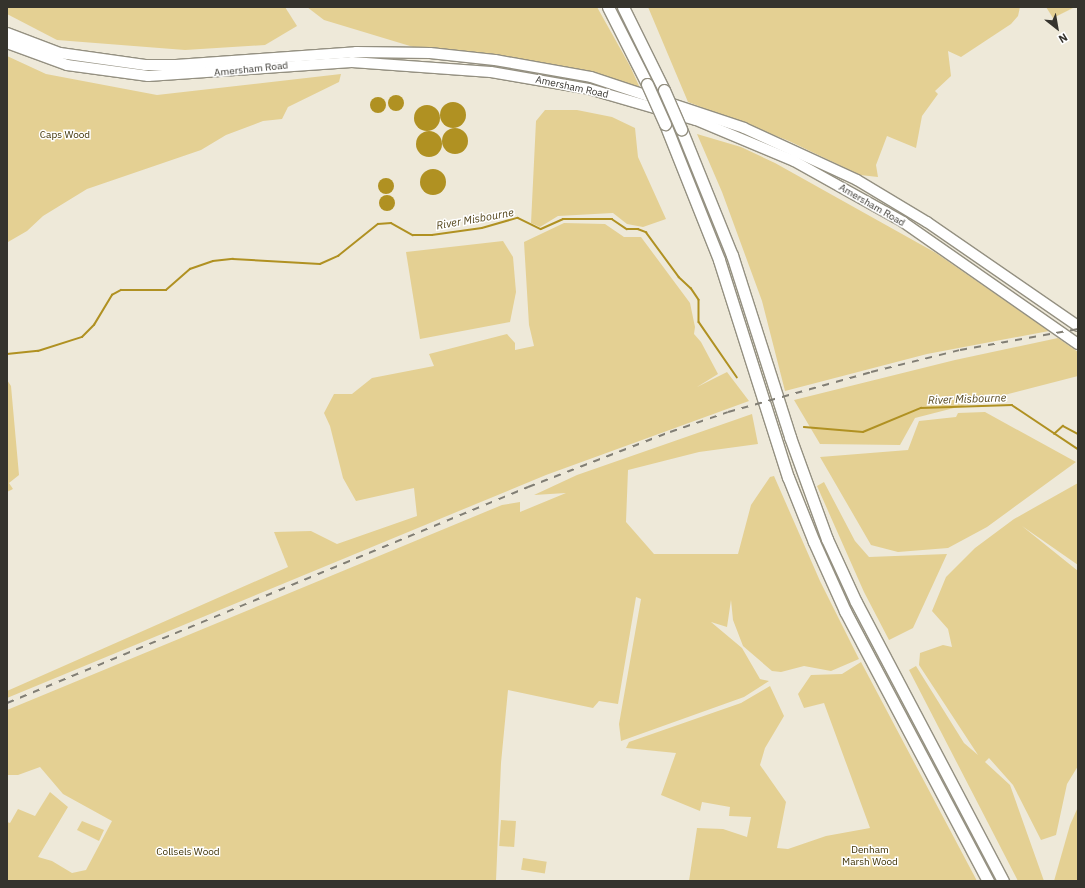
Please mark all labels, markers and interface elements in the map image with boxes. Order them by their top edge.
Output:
north arrow [1037,8,1077,48]
text: N [1056,30,1070,46]
street label: Amersham Road [213,59,289,79]
street label: Amersham Road [534,73,610,101]
park label: Caps Wood [40,129,90,141]
street label: Amersham Road [837,181,907,229]
water label: River Misbourne [435,206,515,232]
water label: River Misbourne [928,391,1006,407]
park label: Denham Marsh Wood [842,843,898,866]
park label: Collsels Wood [156,846,220,858]

